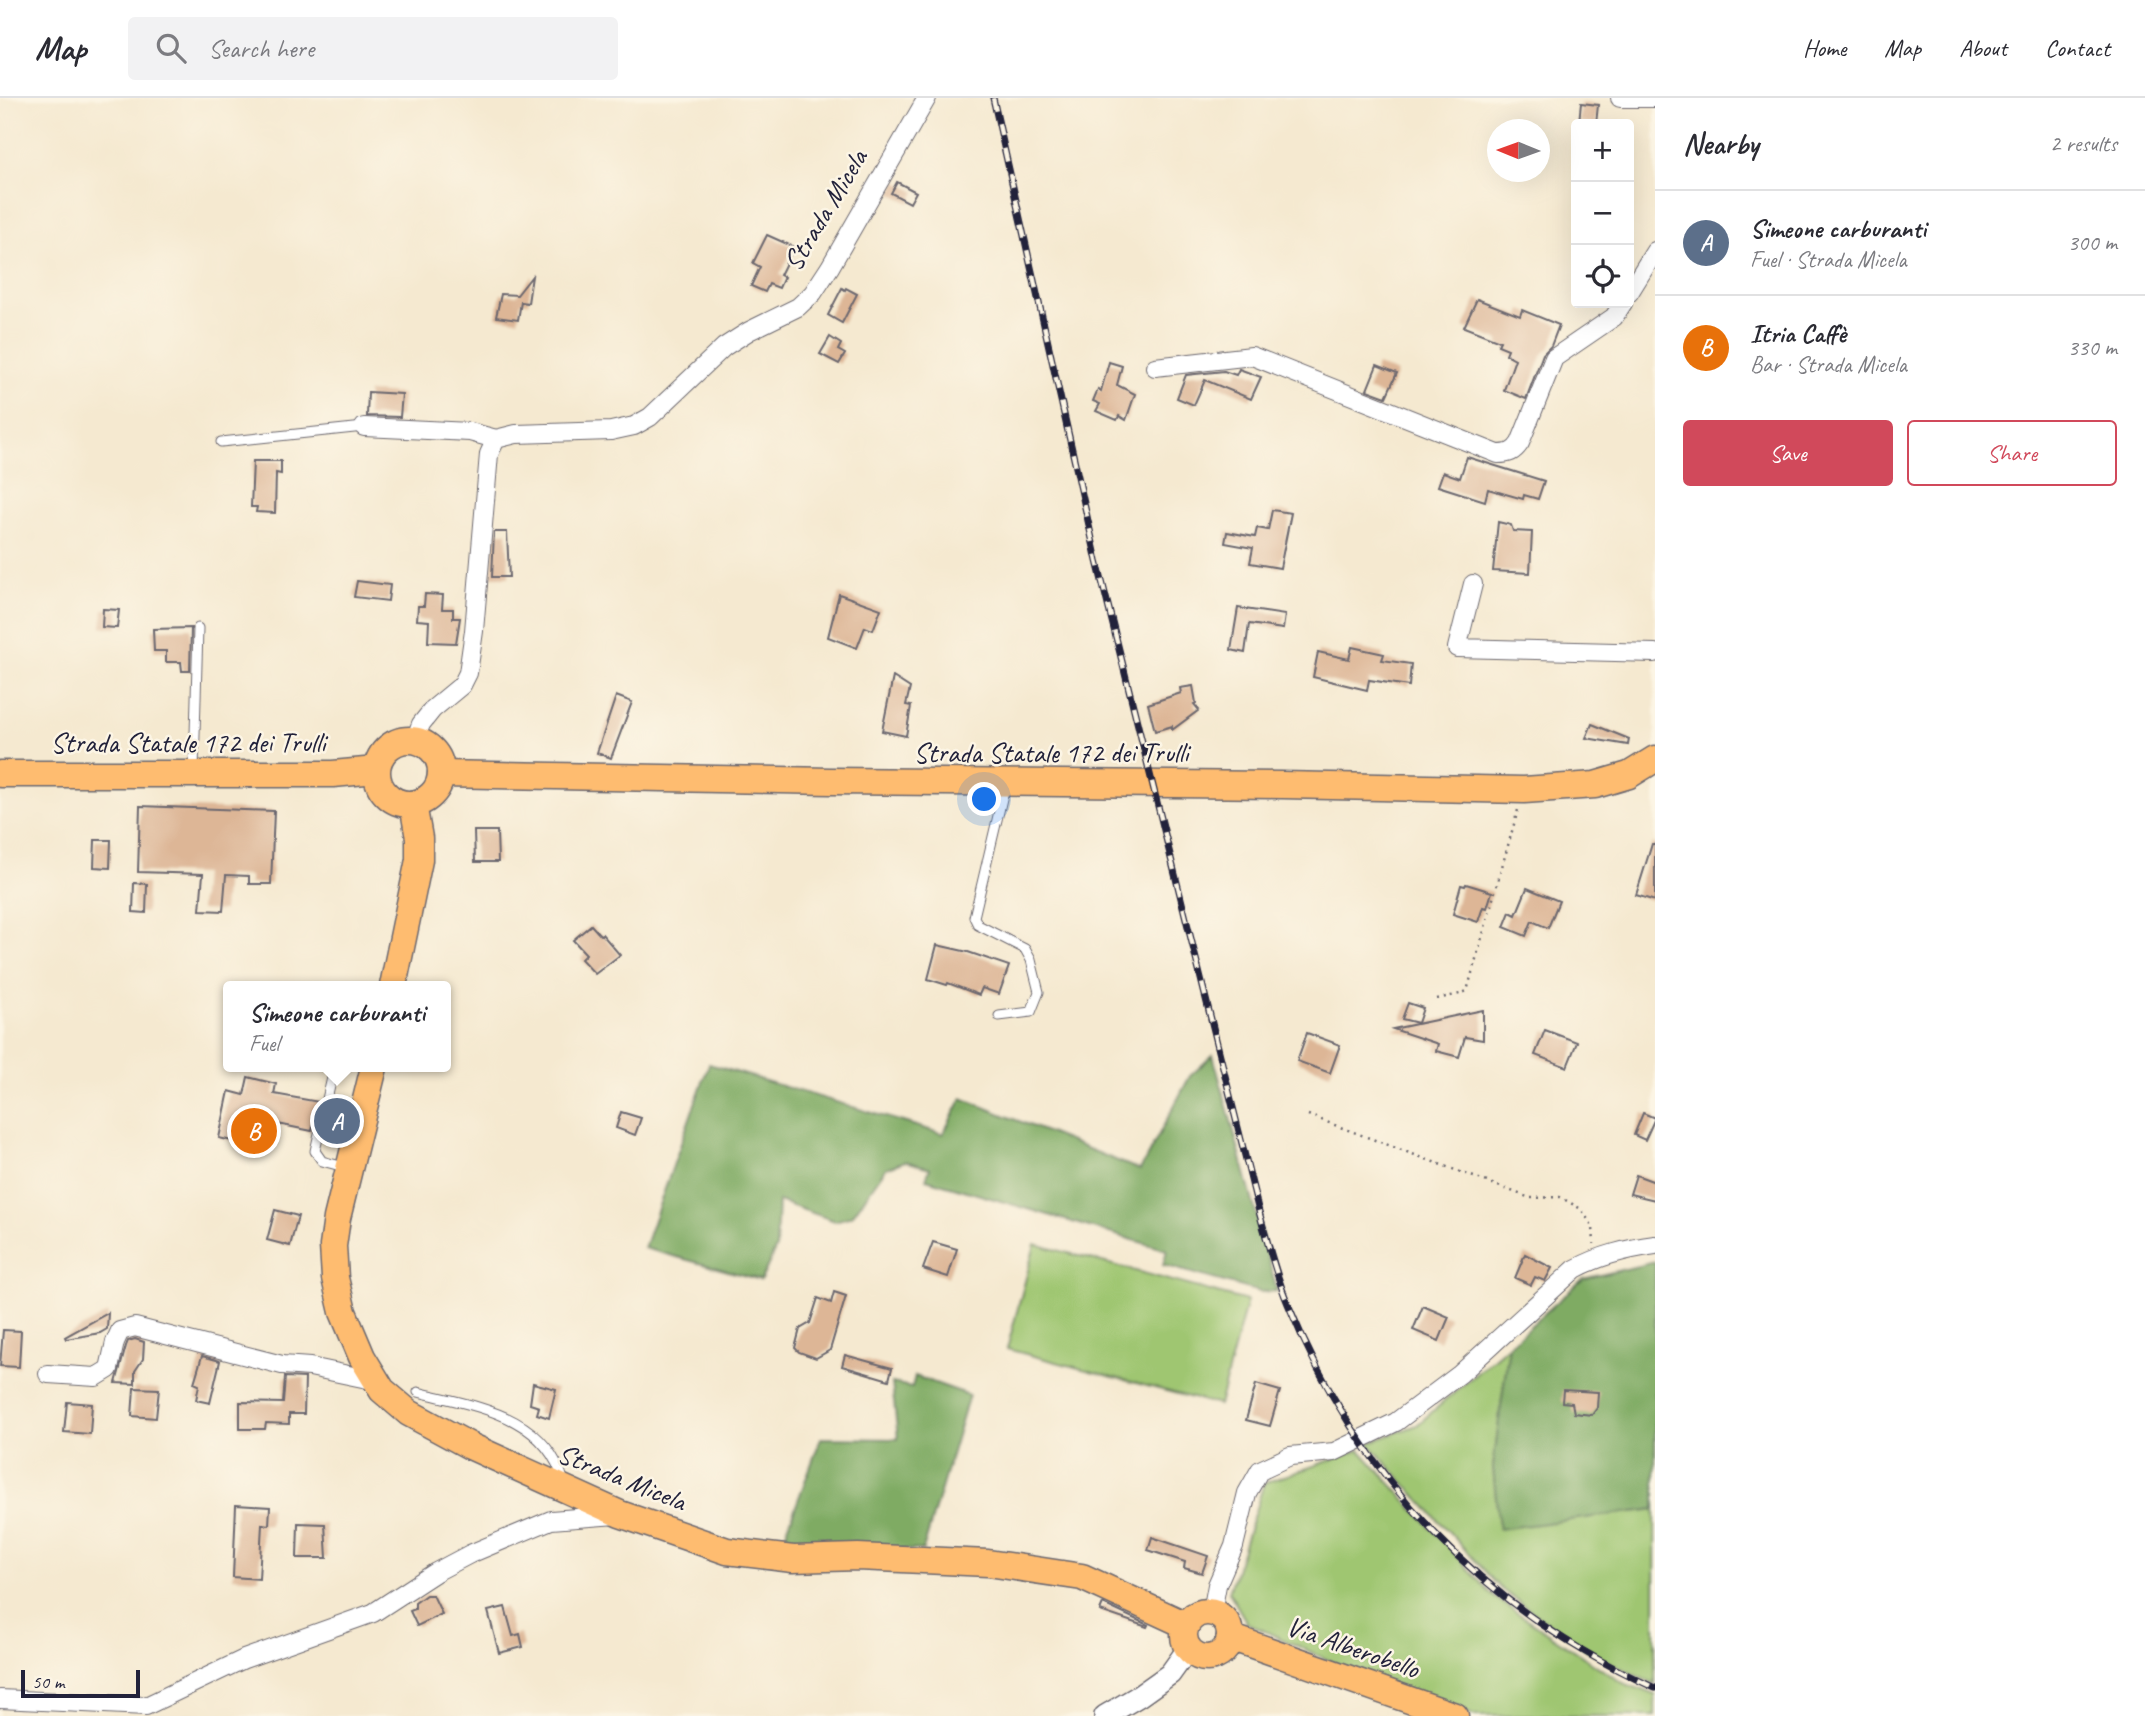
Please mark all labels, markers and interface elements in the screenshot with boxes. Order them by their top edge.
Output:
search box [128,17,618,80]
text: Map [35,27,86,69]
icon: search [152,29,190,67]
text: Search here [208,32,314,65]
text: Home [1803,33,1846,63]
text: Map [1884,33,1921,63]
text: About [1959,33,2007,63]
text: Contact [2045,33,2110,63]
north arrow [1487,119,1550,182]
map controls [1571,119,1634,308]
button: + [1571,119,1634,182]
text: Nearby [1683,125,1759,163]
text: 2 results [2050,129,2117,158]
street label: Strada Micela [775,142,876,277]
button: − [1571,182,1634,245]
text: Simeone carburanti [1750,212,1926,245]
text: A [1700,228,1712,257]
text: 300 m [2068,228,2117,257]
button: locate [1571,245,1634,308]
text: Fuel · Strada Micela [1750,245,1907,274]
text: Itria Caffè [1750,317,1846,350]
text: B [1700,333,1712,362]
text: 330 m [2068,333,2117,362]
text: Bar · Strada Micela [1750,350,1907,379]
button: Save [1683,420,1893,486]
button: Share [1907,420,2117,486]
street label: Strada Statale 172 dei Trulli [50,725,329,760]
street label: Strada Statale 172 dei Trulli [913,735,1192,770]
your location [967,782,1001,816]
popup [223,981,451,1072]
text: Simeone carburanti [249,996,425,1029]
text: Fuel [249,1029,279,1058]
pin: A [314,1095,360,1147]
pin: B [231,1105,277,1157]
street label: Strada Micela [553,1435,693,1519]
street label: Via Alberobello [1282,1608,1426,1687]
scale bar [21,1667,140,1699]
text: 50 m [32,1670,64,1694]

